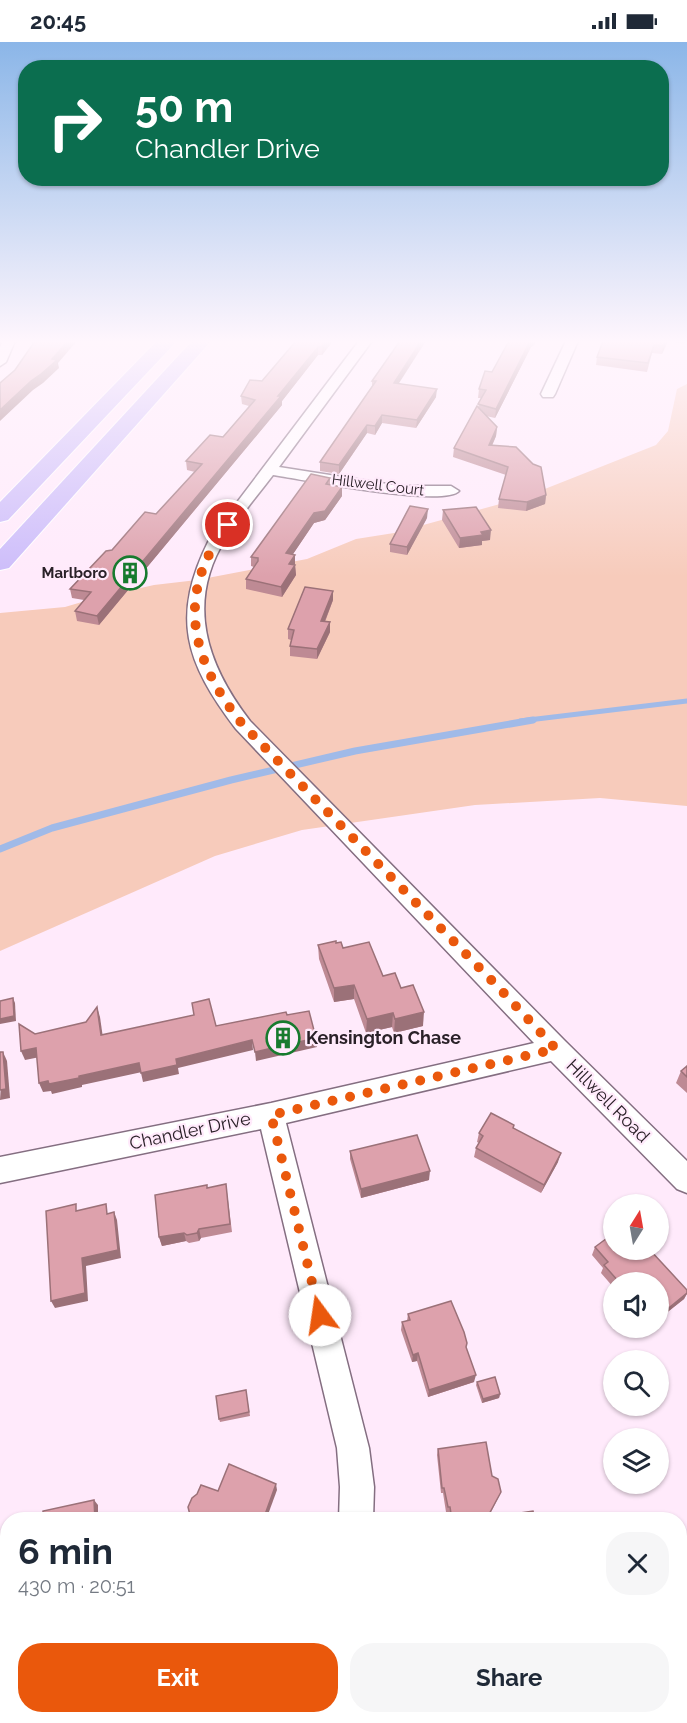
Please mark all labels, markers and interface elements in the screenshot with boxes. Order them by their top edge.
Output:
text: 20:45 [30,8,86,34]
text: 50 m [135,83,233,132]
icon: right [36,84,114,162]
text: Chandler Drive [135,133,320,164]
street label: Hillwell Court [331,470,425,500]
pin [202,499,253,550]
icon: arrive [211,508,244,541]
building icon: Marlboro [112,555,148,591]
place label: Marlboro [42,564,107,582]
building icon: Kensington Chase [265,1020,301,1056]
place label: Kensington Chase [306,1027,461,1048]
street label: Hillwell Road [563,1055,654,1146]
street label: Chandler Drive [127,1107,253,1154]
north arrow [603,1194,669,1260]
map controls [603,1194,669,1494]
button: sound [603,1272,669,1338]
position arrow [288,1283,352,1347]
button: search [603,1350,669,1416]
button: layers [603,1428,669,1494]
text: 6 min [18,1530,113,1572]
button: close [606,1532,669,1595]
text: 430 m · 20:51 [18,1574,135,1598]
button: Exit [18,1643,338,1712]
button: Share [350,1643,669,1712]

